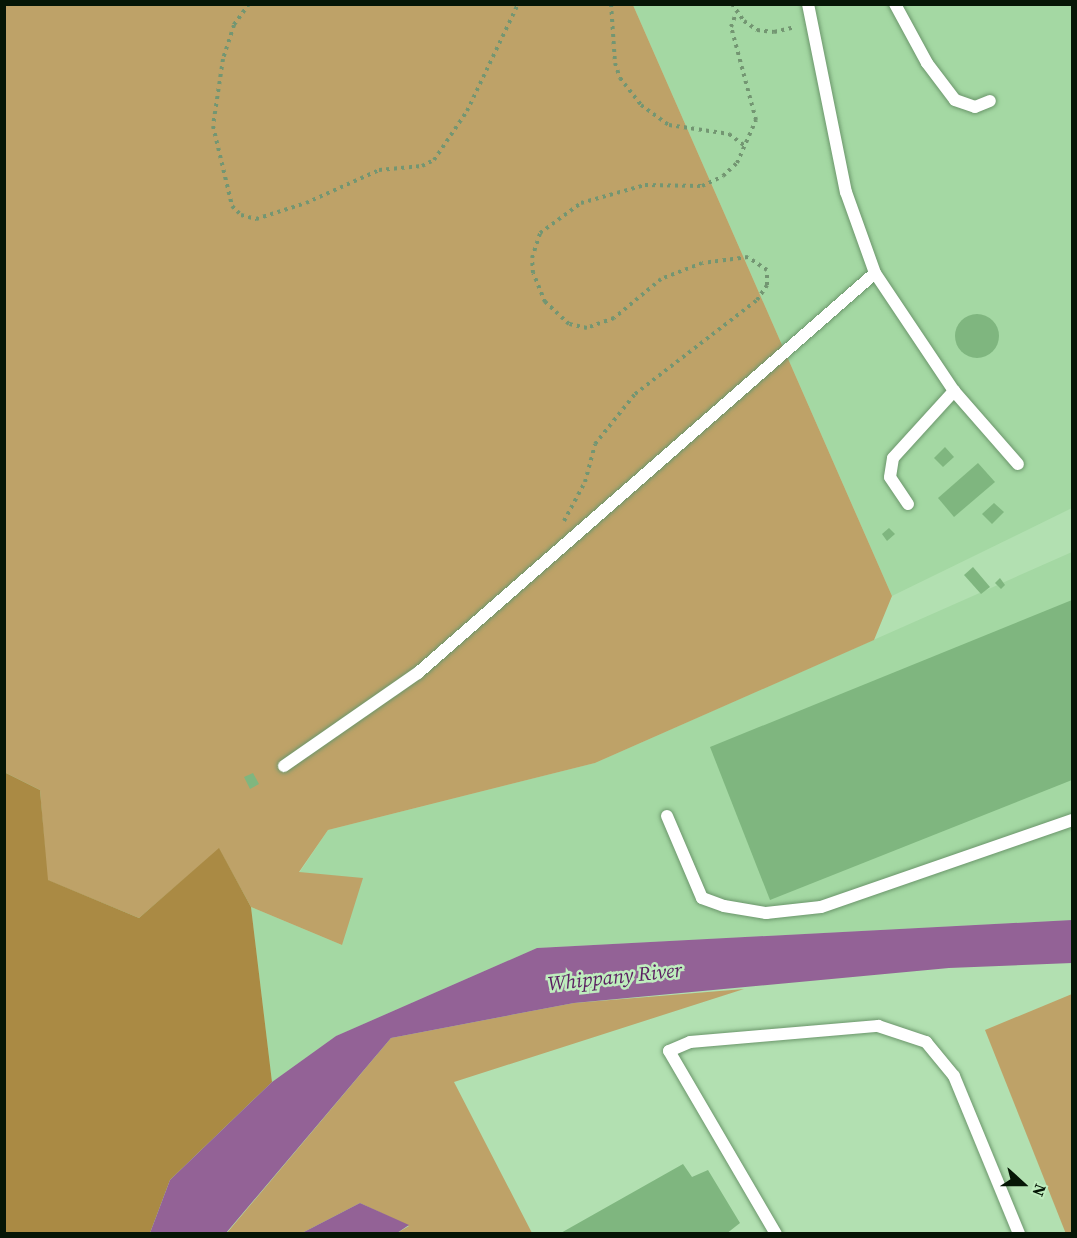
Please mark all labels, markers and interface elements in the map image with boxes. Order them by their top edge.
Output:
water label: Whippany River [547,958,683,996]
north arrow [993,1154,1053,1214]
text: N [1027,1181,1052,1200]

